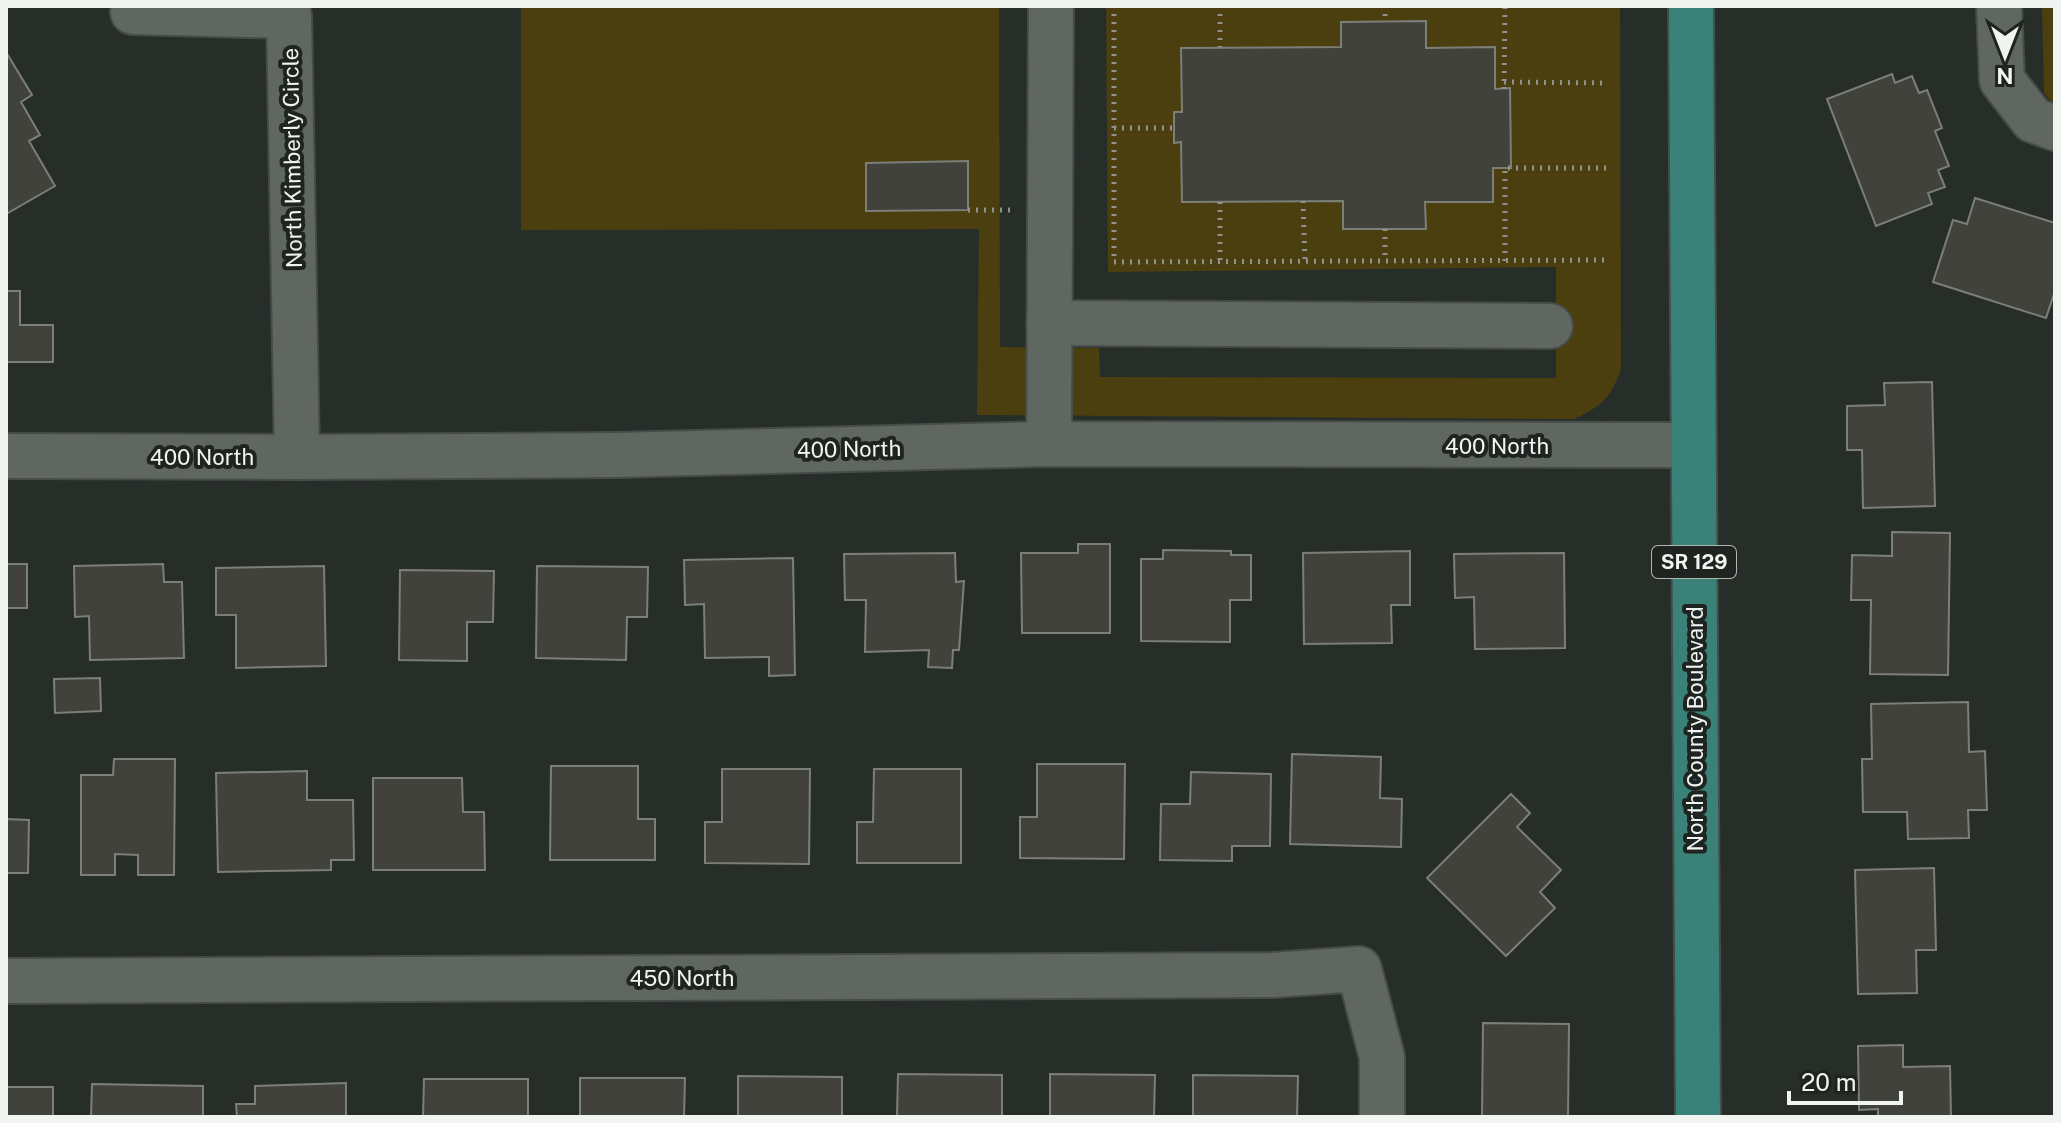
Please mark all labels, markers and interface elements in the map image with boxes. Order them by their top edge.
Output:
north arrow [1965,16,2045,96]
street label: North Kimberly Circle [277,48,307,268]
text: N [1996,63,2014,89]
street label: 400 North [1445,433,1549,459]
street label: 400 North [797,435,901,463]
street label: 400 North [150,444,254,470]
road number: SR 129 [1652,546,1736,578]
street label: North County Boulevard [1682,606,1708,852]
street label: 450 North [630,965,734,991]
scale bar [1789,1055,1901,1105]
text: 20 m [1801,1068,1857,1096]

